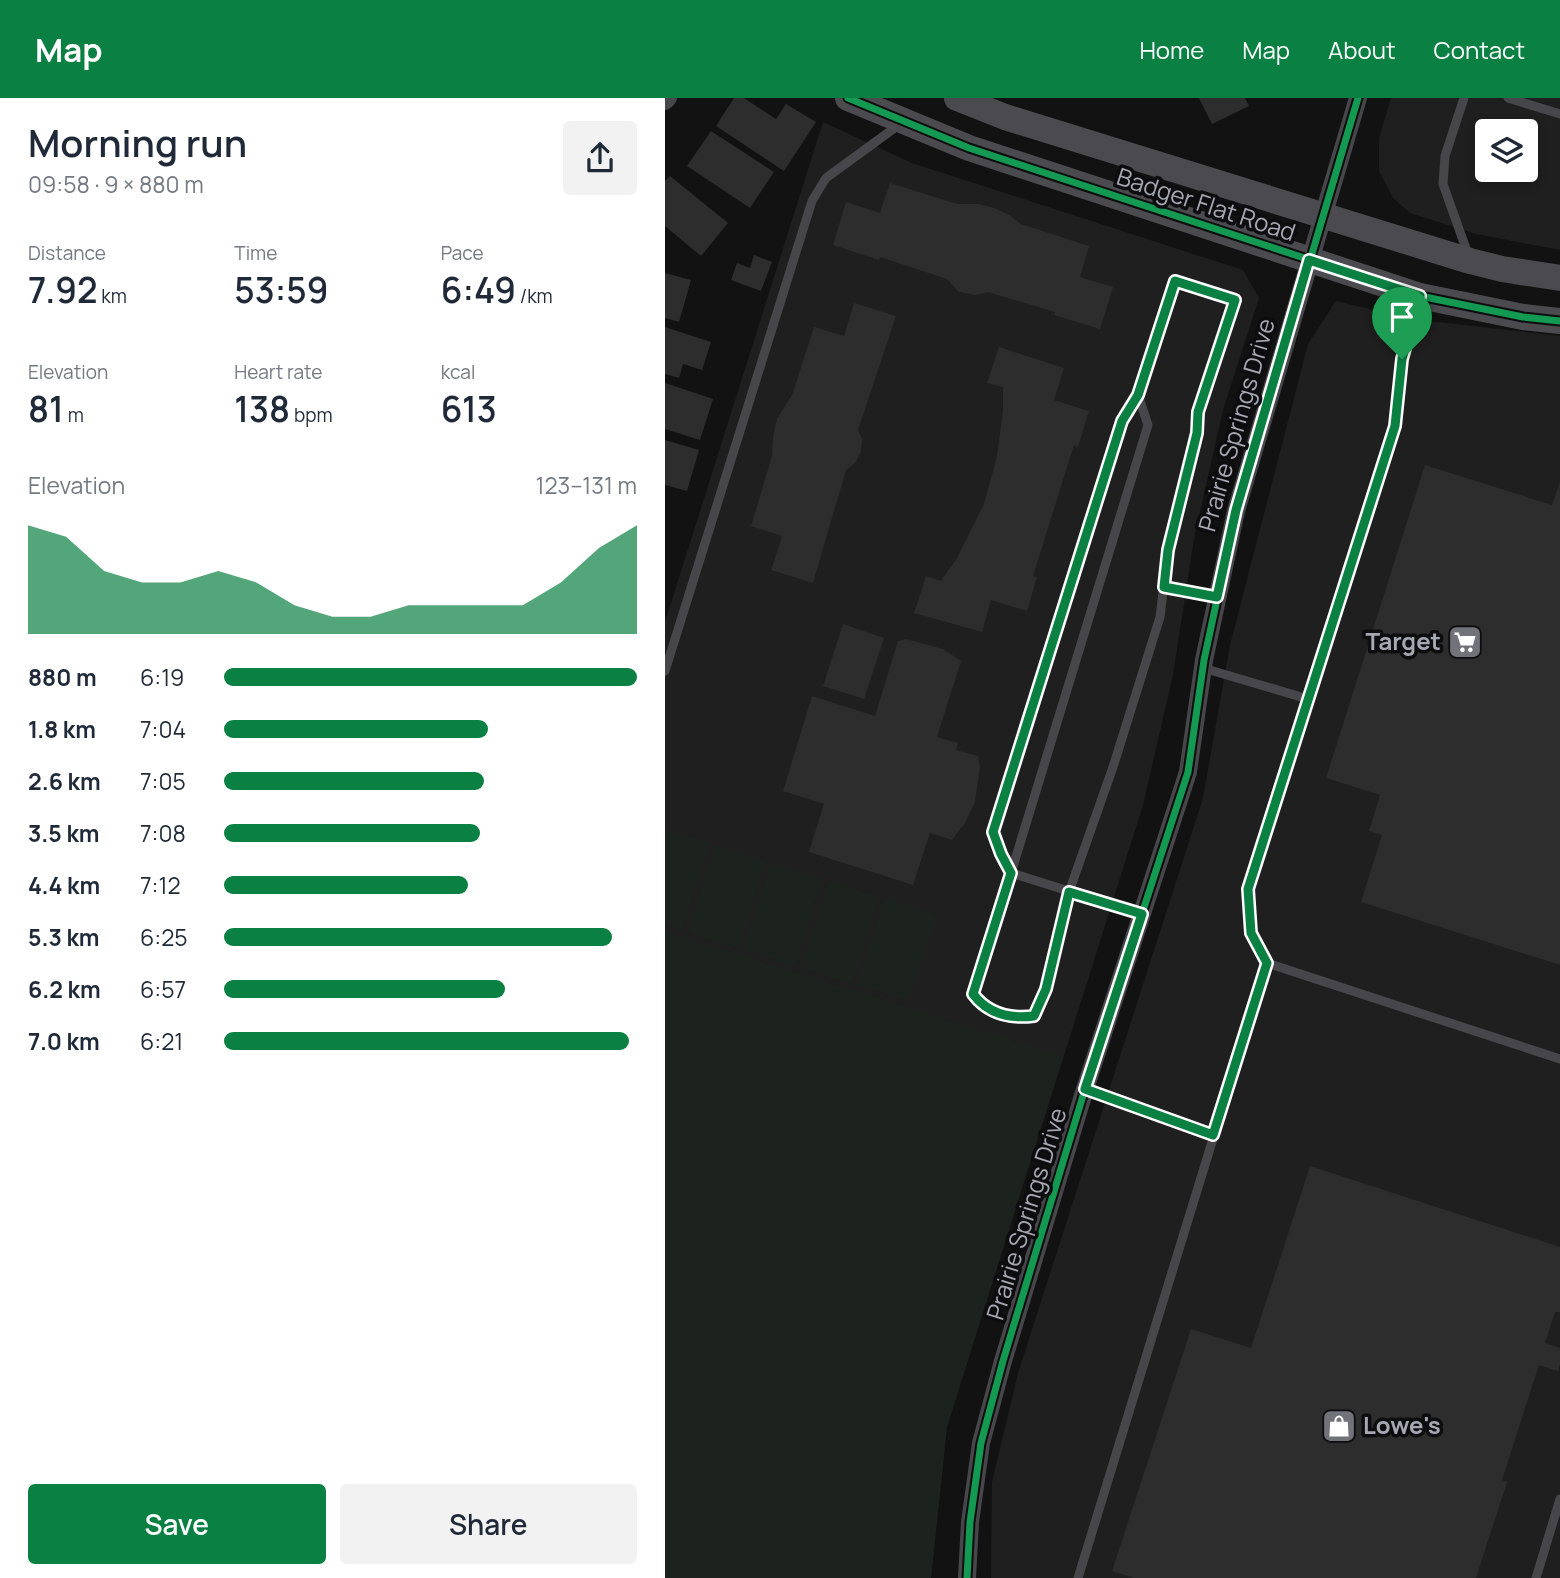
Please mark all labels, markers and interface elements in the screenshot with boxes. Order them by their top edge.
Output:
text: Map [35,27,103,72]
text: Home [1139,33,1204,66]
text: Map [1242,33,1290,66]
text: About [1328,33,1396,66]
text: Contact [1434,33,1525,66]
text: Morning run [28,116,247,168]
map controls [1475,119,1538,182]
button: layers [1475,119,1538,182]
button: share [563,121,637,195]
street label: Badger Flat Road [1113,159,1300,248]
text: 09:58 · 9 × 880 m [28,168,204,200]
text: Distance [28,240,106,266]
text: Time [234,240,277,266]
text: Pace [441,240,484,266]
text: 7.92 [28,266,97,314]
text: 53:59 [234,266,328,314]
text: 6:49 [441,266,516,314]
text: km [97,283,127,309]
text: /km [516,283,553,309]
pin [1372,287,1432,359]
icon: arrive [1383,298,1421,336]
street label: Prairie Springs Drive [1189,314,1282,535]
text: Elevation [28,359,108,385]
text: Heart rate [234,359,322,385]
text: kcal [441,359,475,385]
text: 81 [28,385,64,433]
text: 138 [234,385,290,433]
text: 613 [441,385,497,433]
text: m [64,402,84,428]
text: bpm [290,402,333,428]
text: Elevation [28,469,125,501]
text: 123–131 m [535,469,637,501]
supermarket icon: Target [1446,623,1484,661]
place label: Target [1366,624,1441,657]
text: 880 m [28,661,97,693]
text: 6:19 [140,661,184,693]
text: 1.8 km [28,713,96,745]
text: 7:04 [140,713,186,745]
text: 2.6 km [28,765,101,797]
text: 7:05 [140,765,186,797]
text: 3.5 km [28,817,99,849]
text: 7:08 [140,817,186,849]
text: 4.4 km [28,869,100,901]
text: 7:12 [140,869,181,901]
text: 5.3 km [28,921,99,953]
text: 6:25 [140,921,188,953]
text: 6.2 km [28,973,101,1005]
text: 6:57 [140,973,186,1005]
text: 7.0 km [28,1025,100,1057]
text: 6:21 [140,1025,183,1057]
street label: Prairie Springs Drive [978,1104,1073,1324]
shop icon: Lowe's [1320,1407,1358,1445]
place label: Lowe's [1363,1408,1441,1441]
button: Save [28,1484,326,1564]
button: Share [340,1484,637,1564]

